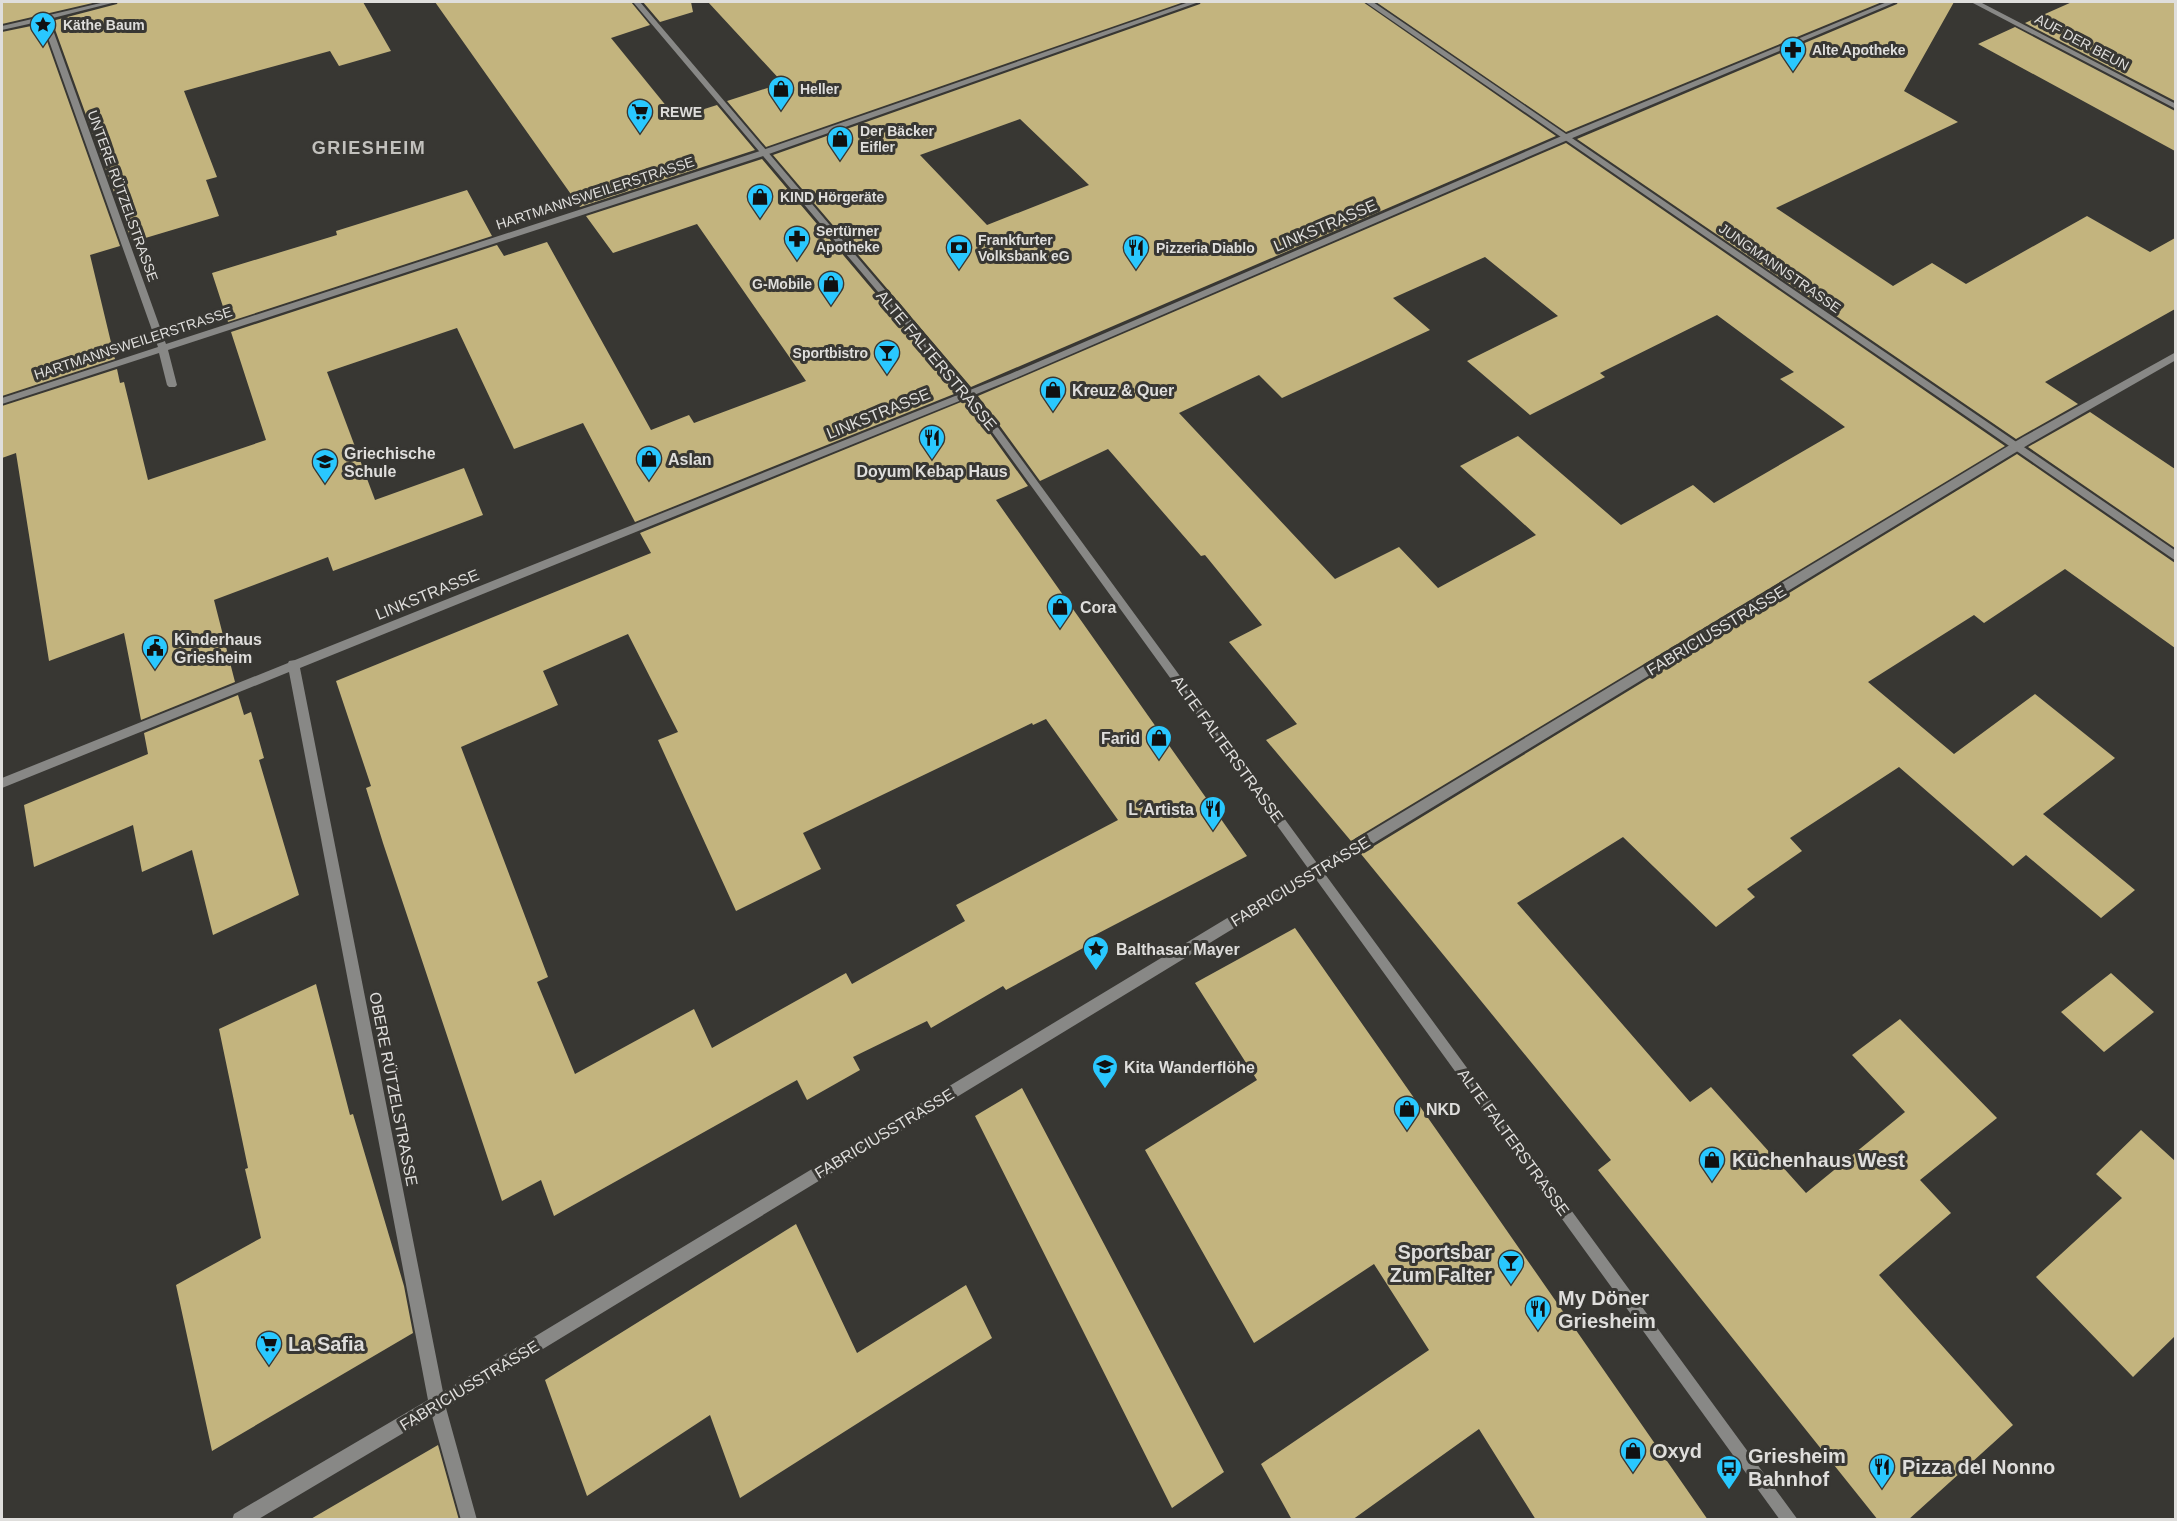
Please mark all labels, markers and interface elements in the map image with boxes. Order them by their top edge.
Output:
place icon: Käthe Baum [28,10,58,48]
street label: AUF DER BEUN [2032,10,2132,74]
place label: Käthe Baum [63,17,145,33]
pharmacy icon: Alte Apotheke [1778,35,1808,73]
place label: Alte Apotheke [1812,42,1906,58]
shop icon: Heller [766,74,796,112]
place label: Heller [800,81,839,97]
supermarket icon: REWE [625,97,655,135]
place label: REWE [660,104,702,120]
street label: UNTERE RÜTZELSTRASSE [84,108,162,284]
place label: Der Bäcker Eifler [860,123,934,155]
shop icon: Der Bäcker Eifler [825,124,855,162]
district label: GRIESHEIM [312,138,426,158]
street label: HARTMANNSWEILERSTRASSE [494,153,696,233]
shop icon: KIND Hörgeräte [745,182,775,220]
place label: KIND Hörgeräte [780,189,884,205]
street label: LINKSTRASSE [1271,196,1379,255]
street label: JUNGMANNSTRASSE [1716,220,1844,316]
place label: Sertürner Apotheke [816,223,880,255]
pharmacy icon: Sertürner Apotheke [782,224,812,262]
place label: Frankfurter Volksbank eG [978,232,1070,264]
bank icon: Frankfurter Volksbank eG [944,233,974,271]
restaurant icon: Pizzeria Diablo [1121,233,1151,271]
place label: Pizzeria Diablo [1156,240,1255,256]
shop icon: G-Mobile [816,269,846,307]
place label: G-Mobile [752,276,812,292]
street label: ALTE FALTERSTRASSE [873,287,1000,434]
street label: HARTMANNSWEILERSTRASSE [32,303,234,383]
bar icon: Sportbistro [872,338,902,376]
place label: Sportbistro [793,345,868,361]
shop icon: Kreuz & Quer [1038,375,1068,413]
place label: Kreuz & Quer [1072,382,1174,399]
street label: LINKSTRASSE [824,385,932,442]
restaurant icon: Doyum Kebap Haus [917,423,947,461]
shop icon: Aslan [634,444,664,482]
place label: Griechische Schule [344,445,436,480]
school or university icon: Griechische Schule [310,447,340,485]
place label: Aslan [668,451,712,468]
place label: Doyum Kebap Haus [856,463,1008,480]
street label: LINKSTRASSE [373,566,481,623]
street label: FABRICIUSSTRASSE [1644,582,1789,679]
shop icon: Cora [1045,592,1075,630]
place label: Cora [1080,599,1117,616]
place label: Kinderhaus Griesheim [174,631,262,666]
public building icon: Kinderhaus Griesheim [140,633,170,671]
street label: ALTE FALTERSTRASSE [1169,673,1287,826]
shop icon: Farid [1144,723,1174,761]
place label: Farid [1101,730,1140,747]
restaurant icon: L´Artista [1198,794,1228,832]
place label: L´Artista [1128,801,1194,818]
street label: FABRICIUSSTRASSE [1228,833,1373,930]
place icon: Balthasar Mayer [1081,934,1111,972]
place label: Balthasar Mayer [1116,941,1240,958]
street label: OBERE RÜTZELSTRASSE [366,991,421,1188]
school or university icon: Kita Wanderflöhe [1090,1052,1120,1090]
place label: Kita Wanderflöhe [1124,1059,1255,1076]
street label: ALTE FALTERSTRASSE [1455,1066,1573,1219]
street label: FABRICIUSSTRASSE [812,1085,957,1182]
shop icon: NKD [1392,1094,1422,1132]
place label: NKD [1426,1101,1461,1118]
shop icon: Küchenhaus West [1697,1145,1727,1183]
place label: Küchenhaus West [1732,1149,1905,1171]
place label: Sportsbar Zum Falter [1390,1241,1492,1286]
bar icon: Sportsbar Zum Falter [1496,1248,1526,1286]
place label: My Döner Griesheim [1558,1287,1656,1332]
restaurant icon: My Döner Griesheim [1523,1294,1553,1332]
supermarket icon: La Safia [254,1329,284,1367]
place label: La Safia [288,1333,366,1355]
street label: FABRICIUSSTRASSE [397,1337,542,1434]
shop icon: Oxyd [1618,1436,1648,1474]
place label: Oxyd [1652,1440,1702,1462]
place label: Griesheim Bahnhof [1748,1445,1846,1490]
restaurant icon: Pizza del Nonno [1867,1452,1897,1490]
bus stop icon: Griesheim Bahnhof [1714,1453,1744,1491]
place label: Pizza del Nonno [1902,1456,2055,1478]

